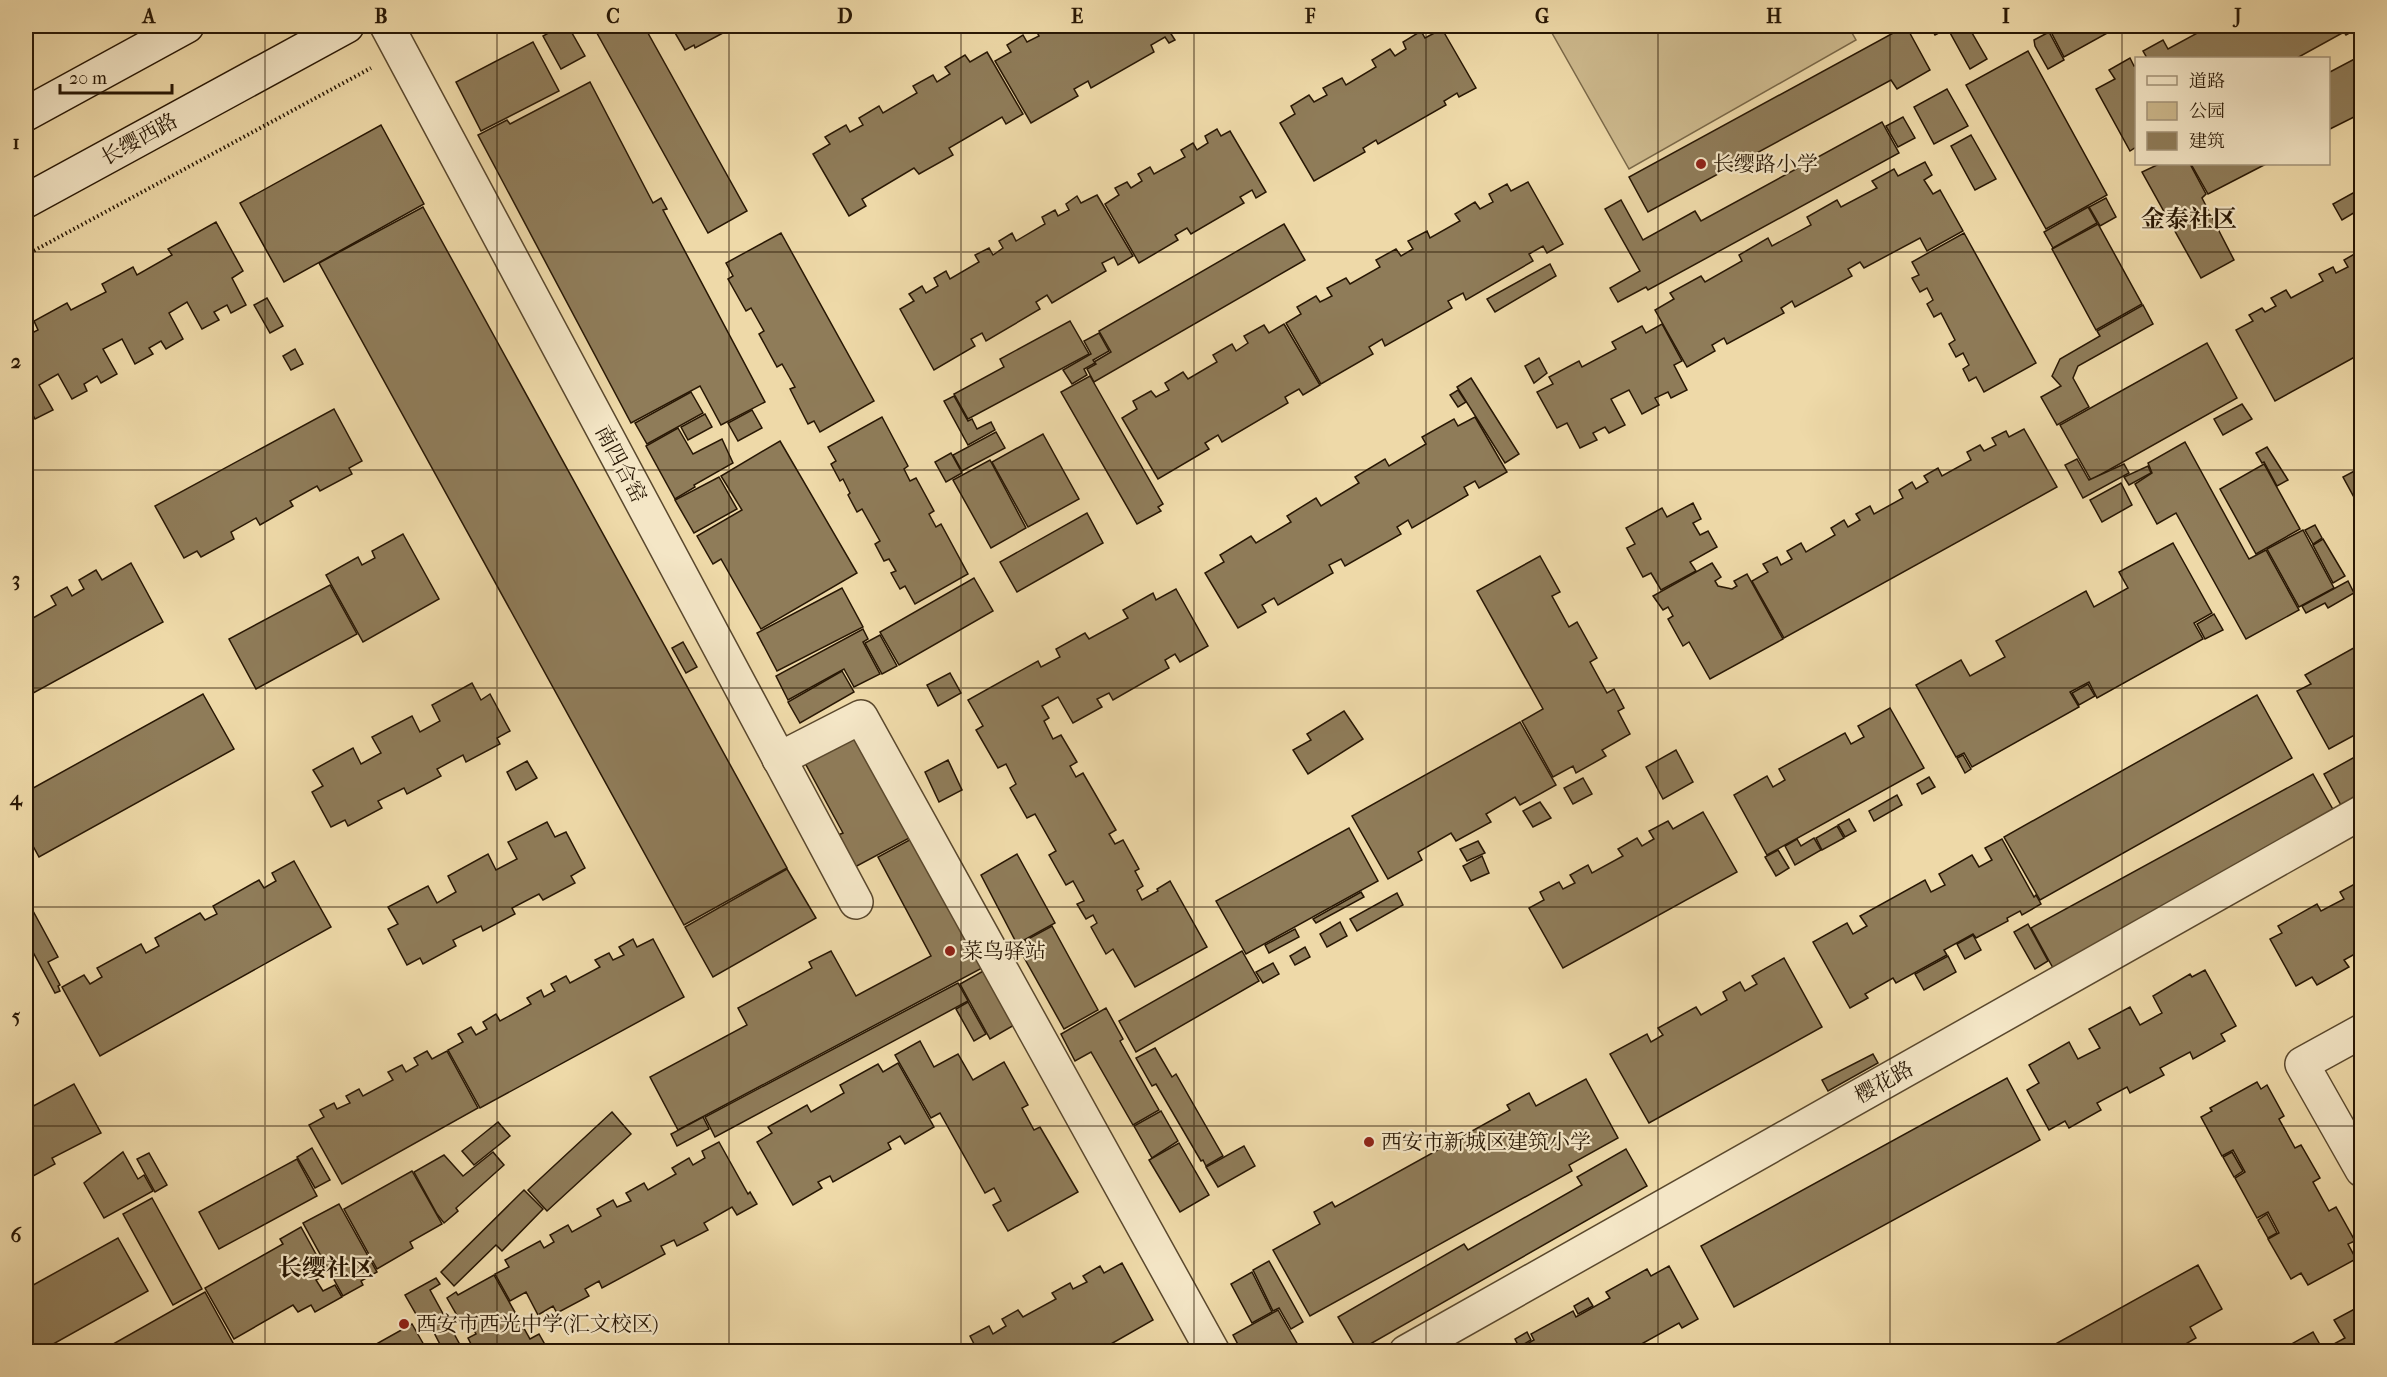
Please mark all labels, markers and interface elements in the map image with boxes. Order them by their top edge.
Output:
text: A [141,5,157,28]
text: B [374,5,388,28]
text: C [606,5,620,28]
text: D [837,5,853,28]
text: E [1071,5,1083,28]
text: F [1304,5,1316,28]
text: G [1535,5,1549,28]
text: H [1766,5,1782,28]
text: I [2002,5,2010,28]
text: J [2232,5,2242,28]
scale bar [60,57,172,95]
legend [2135,57,2330,165]
text: 20 m [69,68,107,89]
text: 道路 [2189,71,2225,92]
text: 公园 [2189,101,2225,122]
street label: 长缨西路 [96,108,182,170]
text: 1 [12,131,20,154]
text: 建筑 [2189,131,2225,152]
place label: 长缨路小学 [1713,152,1818,176]
marker: 长缨路小学 [1694,157,1708,171]
district label: 金泰社区 [2141,205,2237,233]
text: 2 [11,350,21,373]
street label: 南四合窑 [591,421,651,507]
text: 3 [12,568,20,591]
text: 4 [9,787,23,811]
place label: 菜鸟驿站 [962,939,1046,963]
marker: 菜鸟驿站 [943,944,957,958]
text: 5 [12,1005,21,1028]
street label: 樱花路 [1851,1056,1917,1108]
place label: 西安市新城区建筑小学 [1381,1130,1591,1154]
marker: 西安市新城区建筑小学 [1362,1135,1376,1149]
text: 6 [11,1224,23,1247]
district label: 长缨社区 [278,1254,374,1282]
place label: 西安市西光中学(汇文校区) [416,1312,659,1336]
marker: 西安市西光中学(汇文校区) [397,1317,411,1331]

